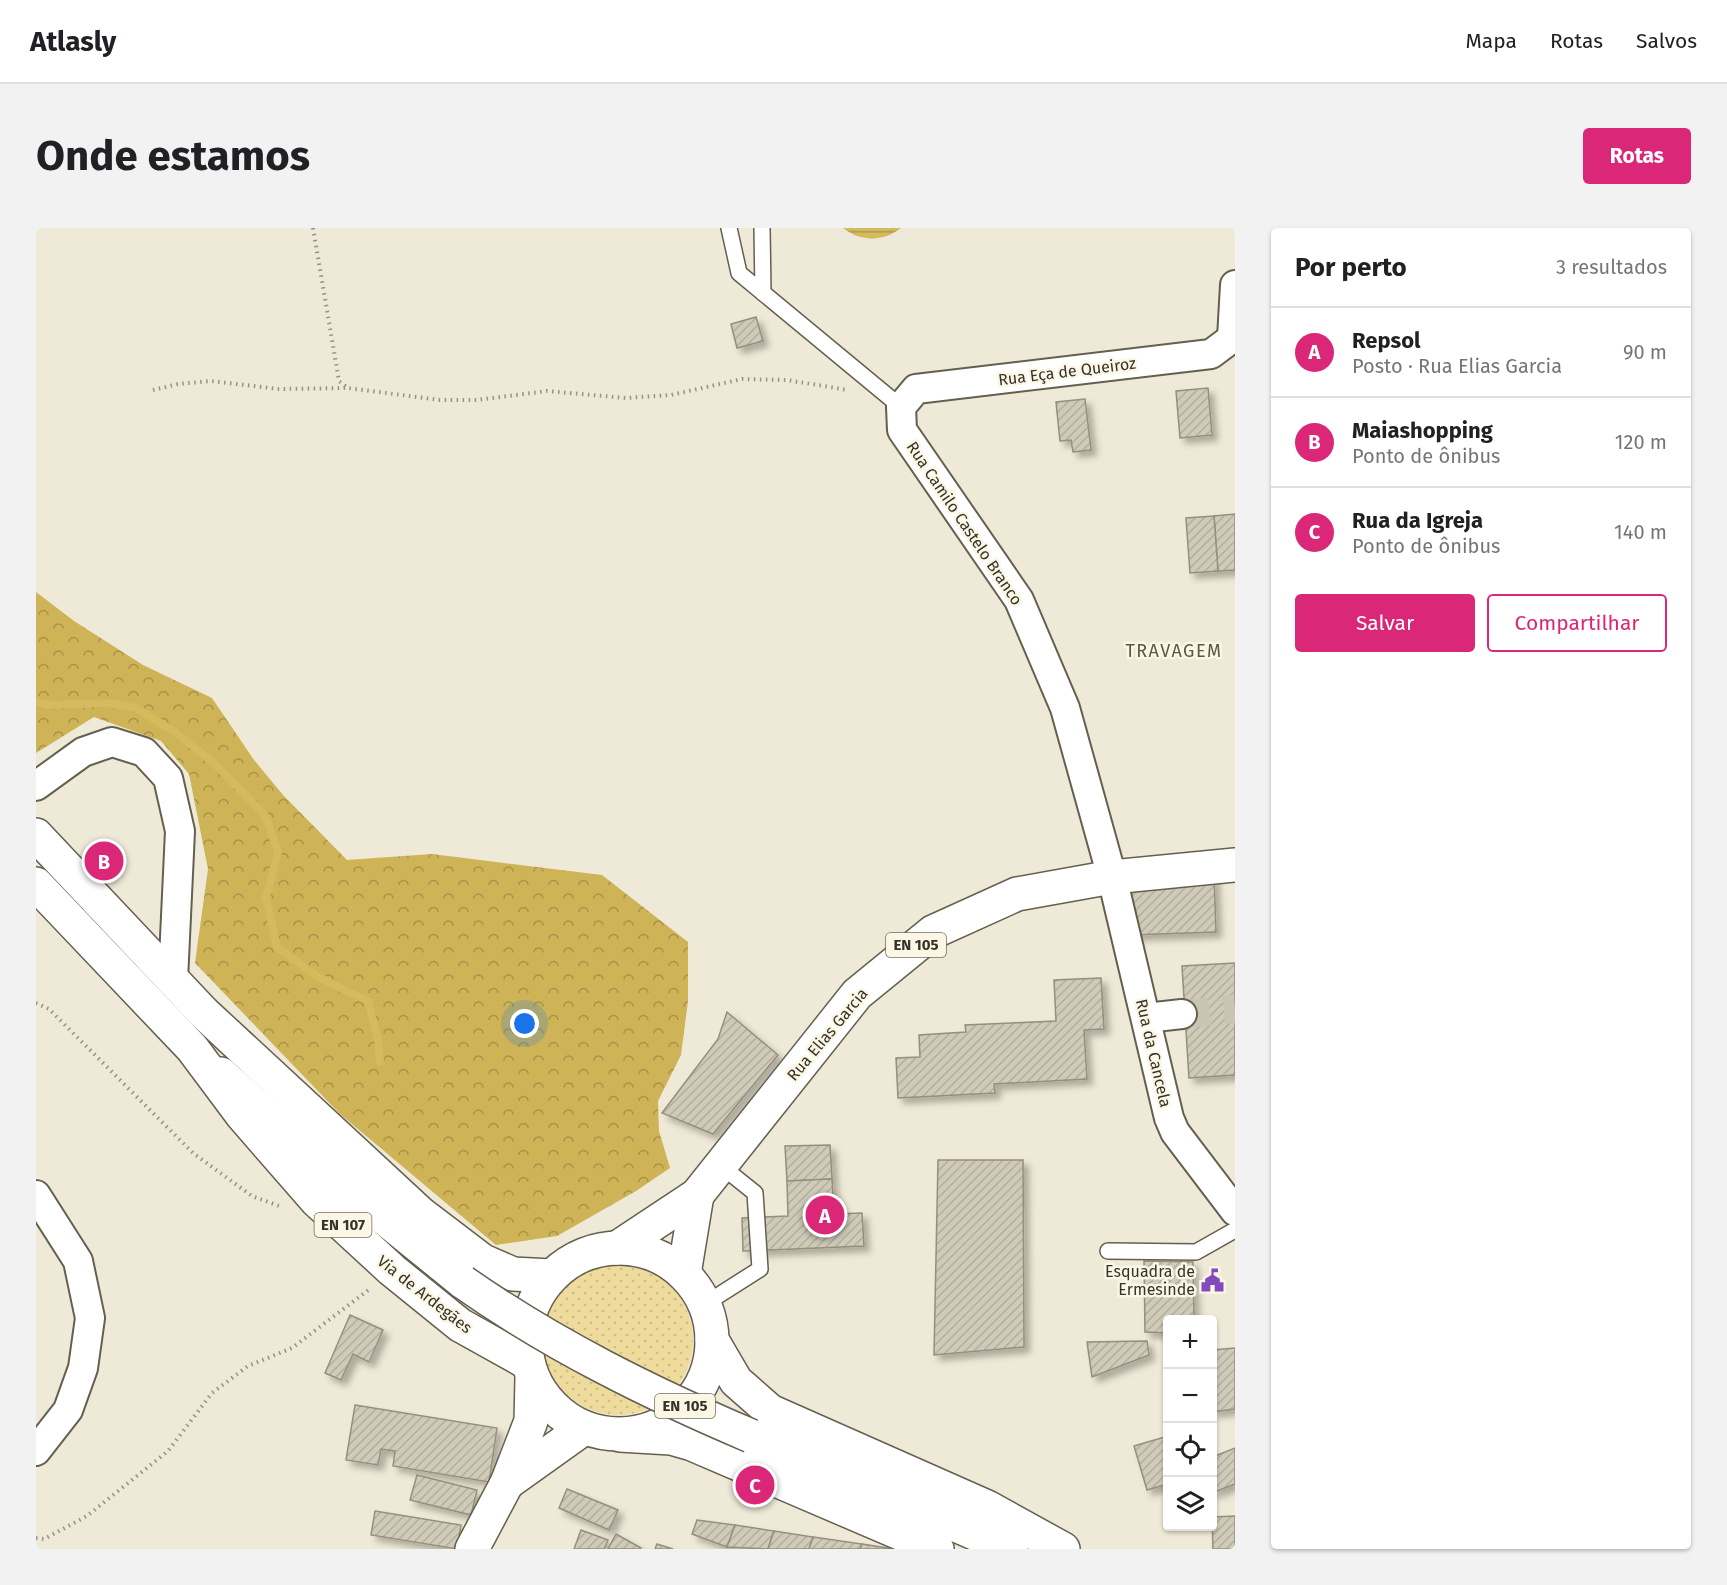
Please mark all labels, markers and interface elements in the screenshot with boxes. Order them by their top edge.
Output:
text: Atlasly [30,25,116,58]
text: Mapa [1466,28,1517,54]
text: Rotas [1550,28,1603,54]
text: Salvos [1636,28,1697,54]
button: Rotas [1583,128,1691,184]
text: Onde estamos [36,131,310,181]
text: Por perto [1295,252,1407,283]
text: 3 resultados [1556,255,1667,279]
text: Repsol [1352,327,1421,354]
text: A [1309,340,1320,364]
text: 90 m [1623,340,1667,364]
street label: Rua Eça de Queiroz [997,354,1137,390]
text: Posto · Rua Elias Garcia [1352,354,1562,378]
text: Maiashopping [1352,417,1493,444]
text: B [1308,430,1321,454]
text: 120 m [1615,430,1667,454]
street label: Rua Camilo Castelo Branco [903,438,1026,609]
text: Ponto de ônibus [1352,444,1500,468]
text: Rua da Igreja [1352,507,1483,534]
text: C [1309,520,1320,544]
text: 140 m [1614,520,1667,544]
text: Ponto de ônibus [1352,534,1500,558]
button: Salvar [1295,594,1475,652]
button: Compartilhar [1487,594,1667,652]
district label: TRAVAGEM [1125,640,1223,662]
pin: B [84,838,124,884]
road number: EN 105 [886,933,946,957]
street label: Rua Elias Garcia [783,984,872,1085]
street label: Rua da Cancela [1132,997,1175,1109]
your location [510,1009,539,1038]
pin: A [806,1192,844,1238]
road number: EN 107 [314,1213,372,1237]
street label: Via de Ardegães [374,1252,476,1337]
place label: Esquadra de Ermesinde [1105,1262,1195,1299]
public building icon: Esquadra de Ermesinde [1200,1267,1226,1293]
map controls [1163,1315,1217,1531]
button: + [1163,1315,1217,1369]
button: − [1163,1369,1217,1423]
road number: EN 105 [655,1394,715,1418]
button: locate [1163,1423,1217,1477]
pin: C [736,1462,774,1508]
button: layers [1163,1477,1217,1531]

